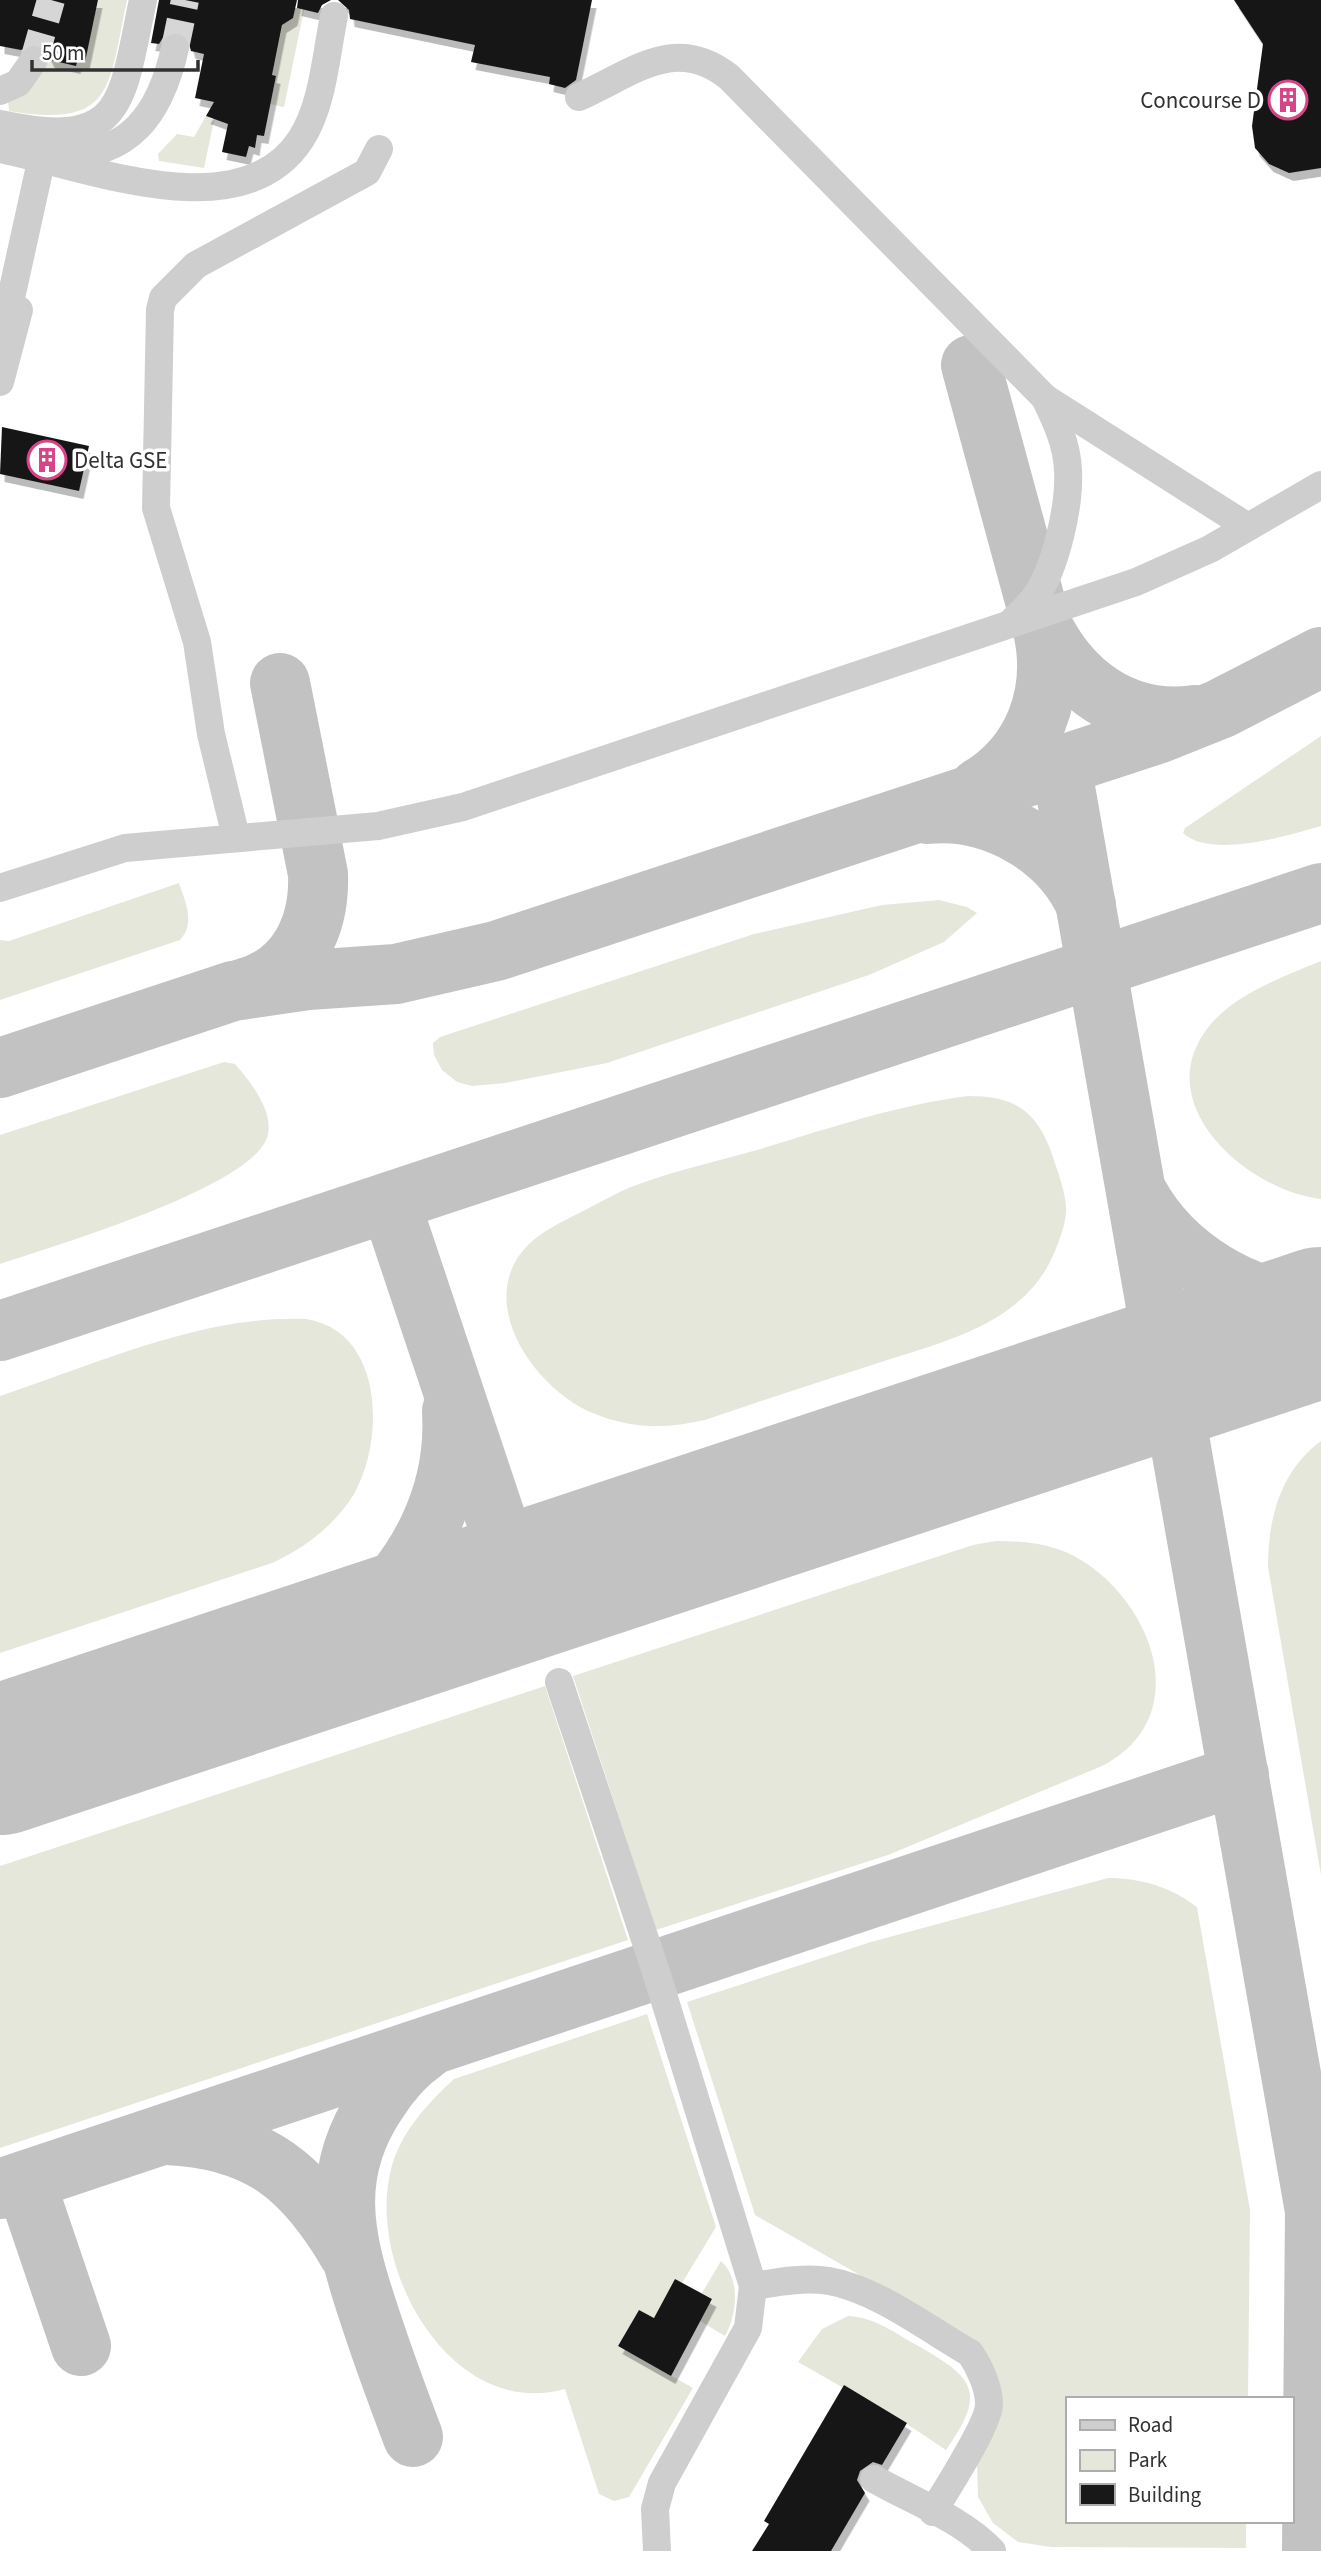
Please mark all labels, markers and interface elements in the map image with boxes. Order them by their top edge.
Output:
scale bar [32,28,198,72]
text: 50 m [42,38,84,68]
building icon: Concourse D [1267,79,1309,121]
place label: Concourse D [1140,84,1261,117]
building icon: Delta GSE [26,439,68,481]
place label: Delta GSE [74,444,168,477]
legend [1066,2397,1293,2523]
text: Road [1128,2410,1173,2440]
text: Park [1128,2445,1168,2475]
text: Building [1128,2480,1202,2510]

